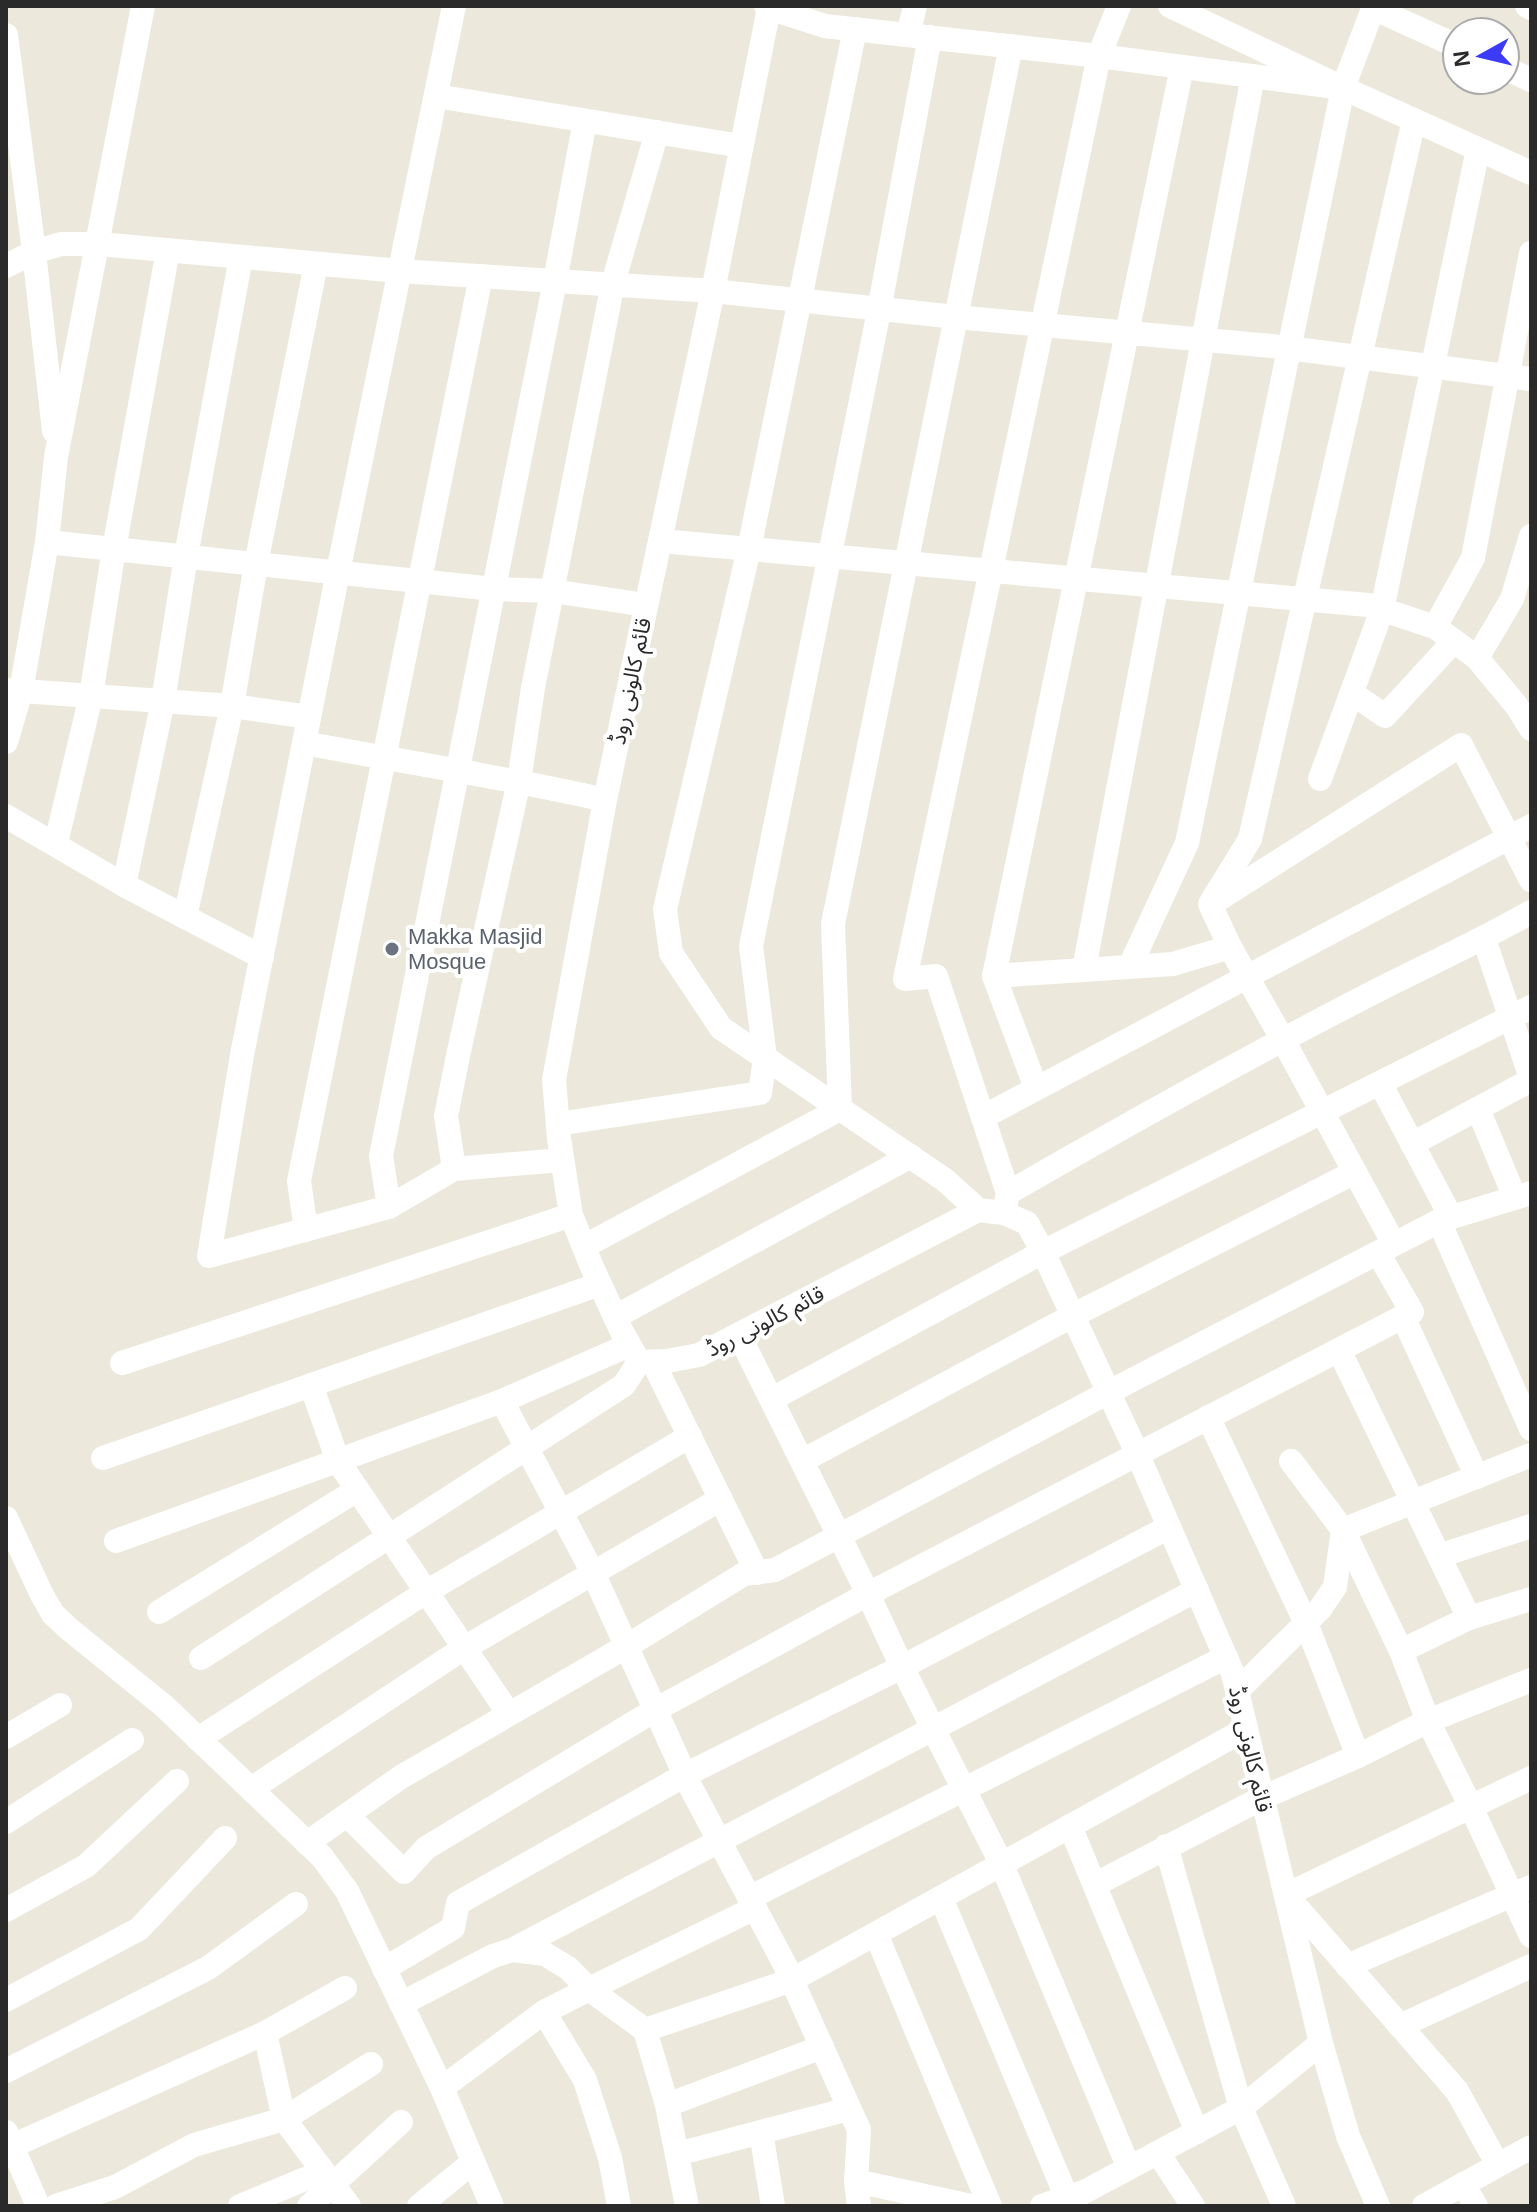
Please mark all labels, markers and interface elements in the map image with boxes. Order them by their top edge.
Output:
north arrow [1441,16,1521,96]
text: N [1448,49,1475,68]
street label: قائم کالونی روڈ [605,615,660,748]
place label: Makka Masjid Mosque [408,924,542,974]
marker: Makka Masjid Mosque [383,940,401,958]
street label: قائم کالونی روڈ [702,1281,830,1365]
street label: قائم کالونی روڈ [1220,1684,1277,1816]

